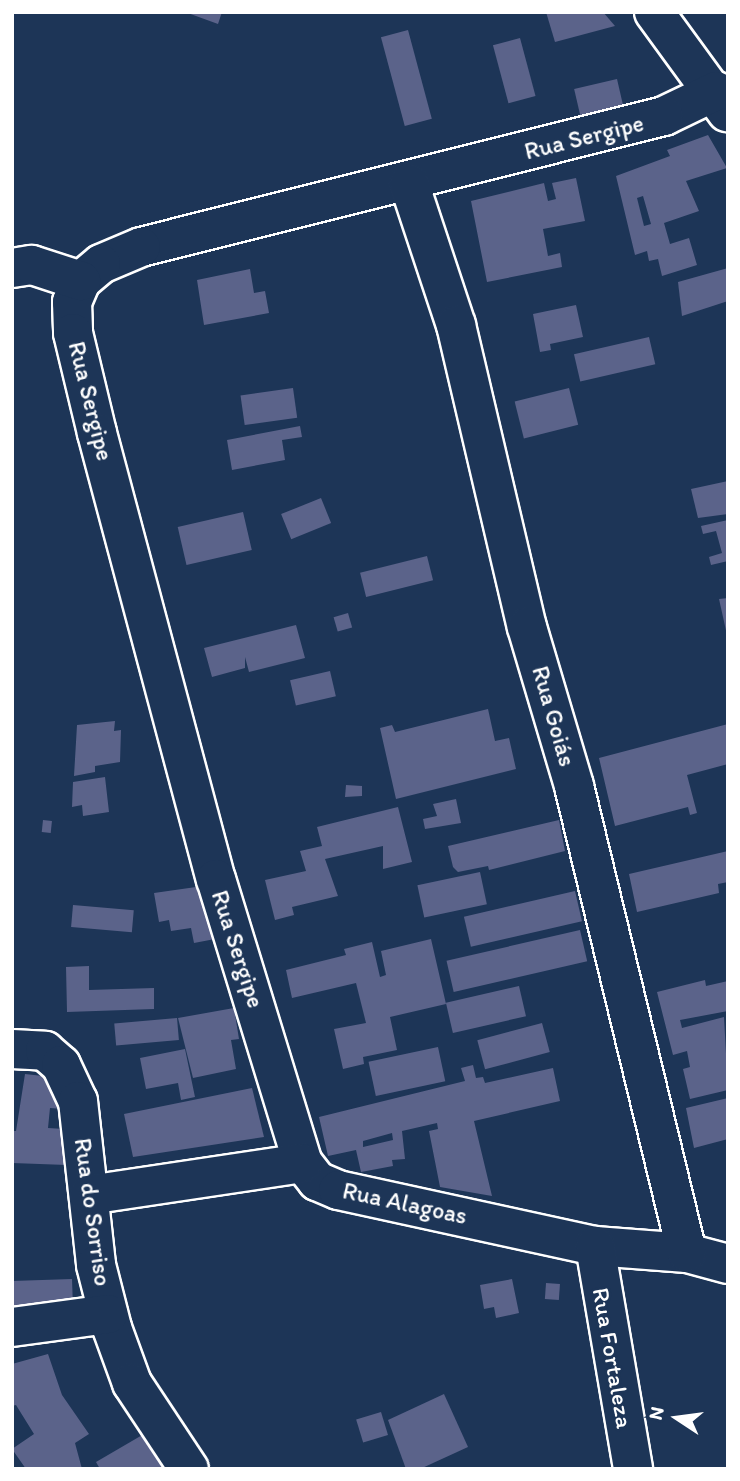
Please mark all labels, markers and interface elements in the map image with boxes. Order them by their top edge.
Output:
street label: Rua Sergipe [521,108,647,166]
street label: Rua Sergipe [62,338,120,464]
street label: Rua Goiás [526,662,582,770]
street label: Rua Sergipe [205,887,271,1011]
street label: Rua do Sorriso [68,1136,118,1288]
street label: Rua Alagoas [340,1176,470,1230]
street label: Rua Fortaleza [587,1286,639,1430]
north arrow [642,1383,712,1453]
text: N [643,1404,669,1422]

